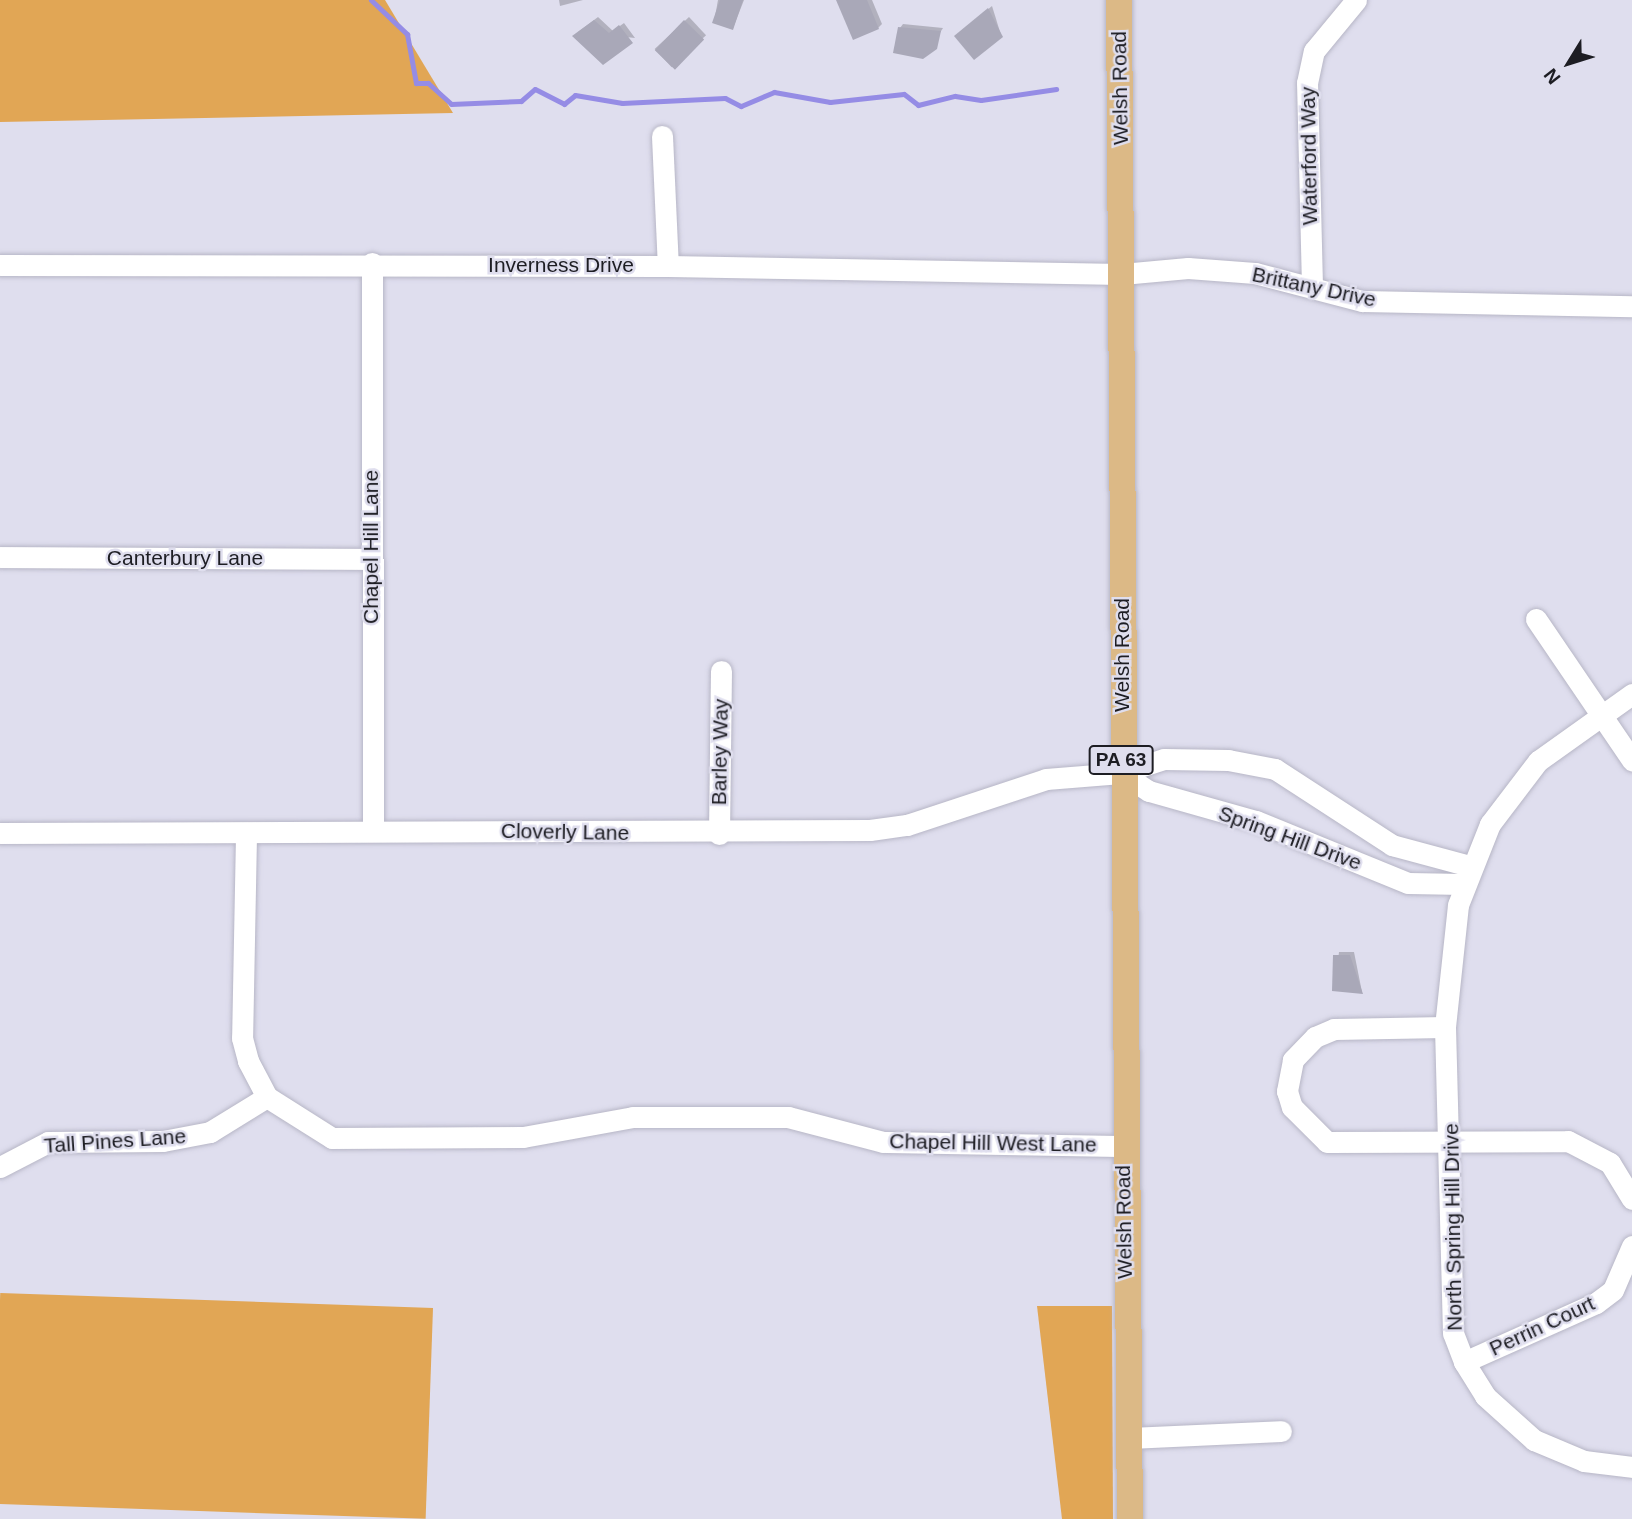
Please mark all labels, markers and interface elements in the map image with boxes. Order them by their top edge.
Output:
north arrow [1534,28,1604,98]
street label: Welsh Road [1106,31,1134,145]
text: N [1540,64,1565,88]
street label: Waterford Way [1295,87,1323,225]
street label: Inverness Drive [488,252,634,278]
street label: Brittany Drive [1250,262,1378,312]
street label: Chapel Hill Lane [358,470,384,624]
street label: Canterbury Lane [107,545,263,571]
street label: Welsh Road [1109,598,1135,712]
street label: Barley Way [706,698,734,806]
road number: PA 63 [1088,744,1154,776]
street label: Spring Hill Drive [1215,800,1365,876]
street label: Cloverly Lane [501,818,629,846]
street label: Tall Pines Lane [43,1123,187,1159]
street label: North Spring Hill Drive [1439,1123,1467,1331]
street label: Chapel Hill West Lane [889,1129,1097,1157]
street label: Welsh Road [1110,1165,1138,1279]
street label: Perrin Court [1485,1291,1599,1361]

